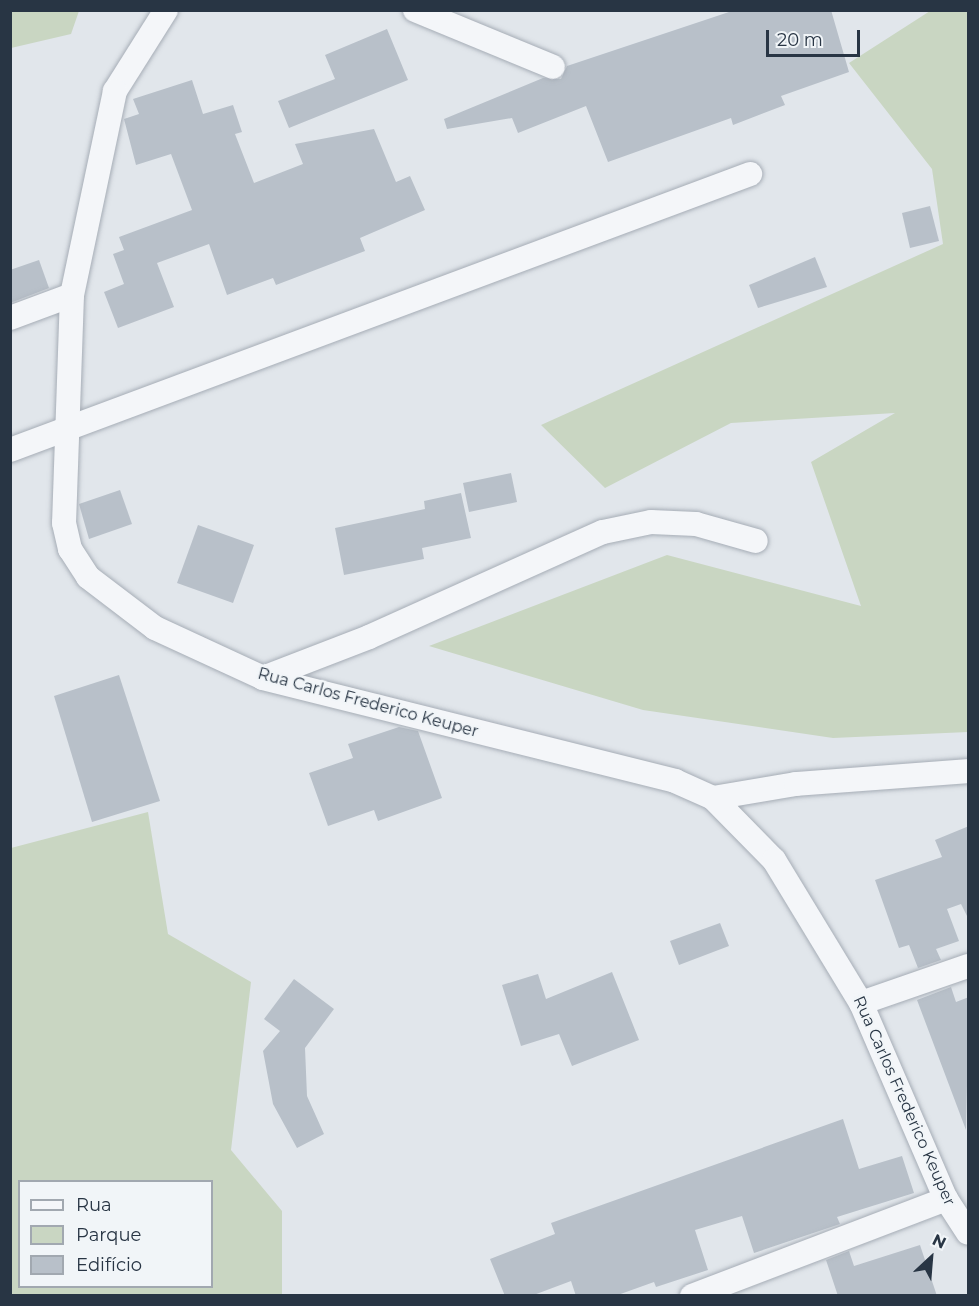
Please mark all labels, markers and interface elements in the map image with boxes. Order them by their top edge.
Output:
scale bar [769,18,864,56]
text: 20 m [777,29,823,51]
street label: Rua Carlos Frederico Keuper [256,664,480,742]
street label: Rua Carlos Frederico Keuper [849,993,959,1209]
legend [18,1180,213,1288]
text: Rua [76,1194,112,1216]
text: Parque [76,1224,141,1246]
north arrow [901,1228,961,1288]
text: N [929,1230,949,1253]
text: Edifício [76,1254,142,1276]

